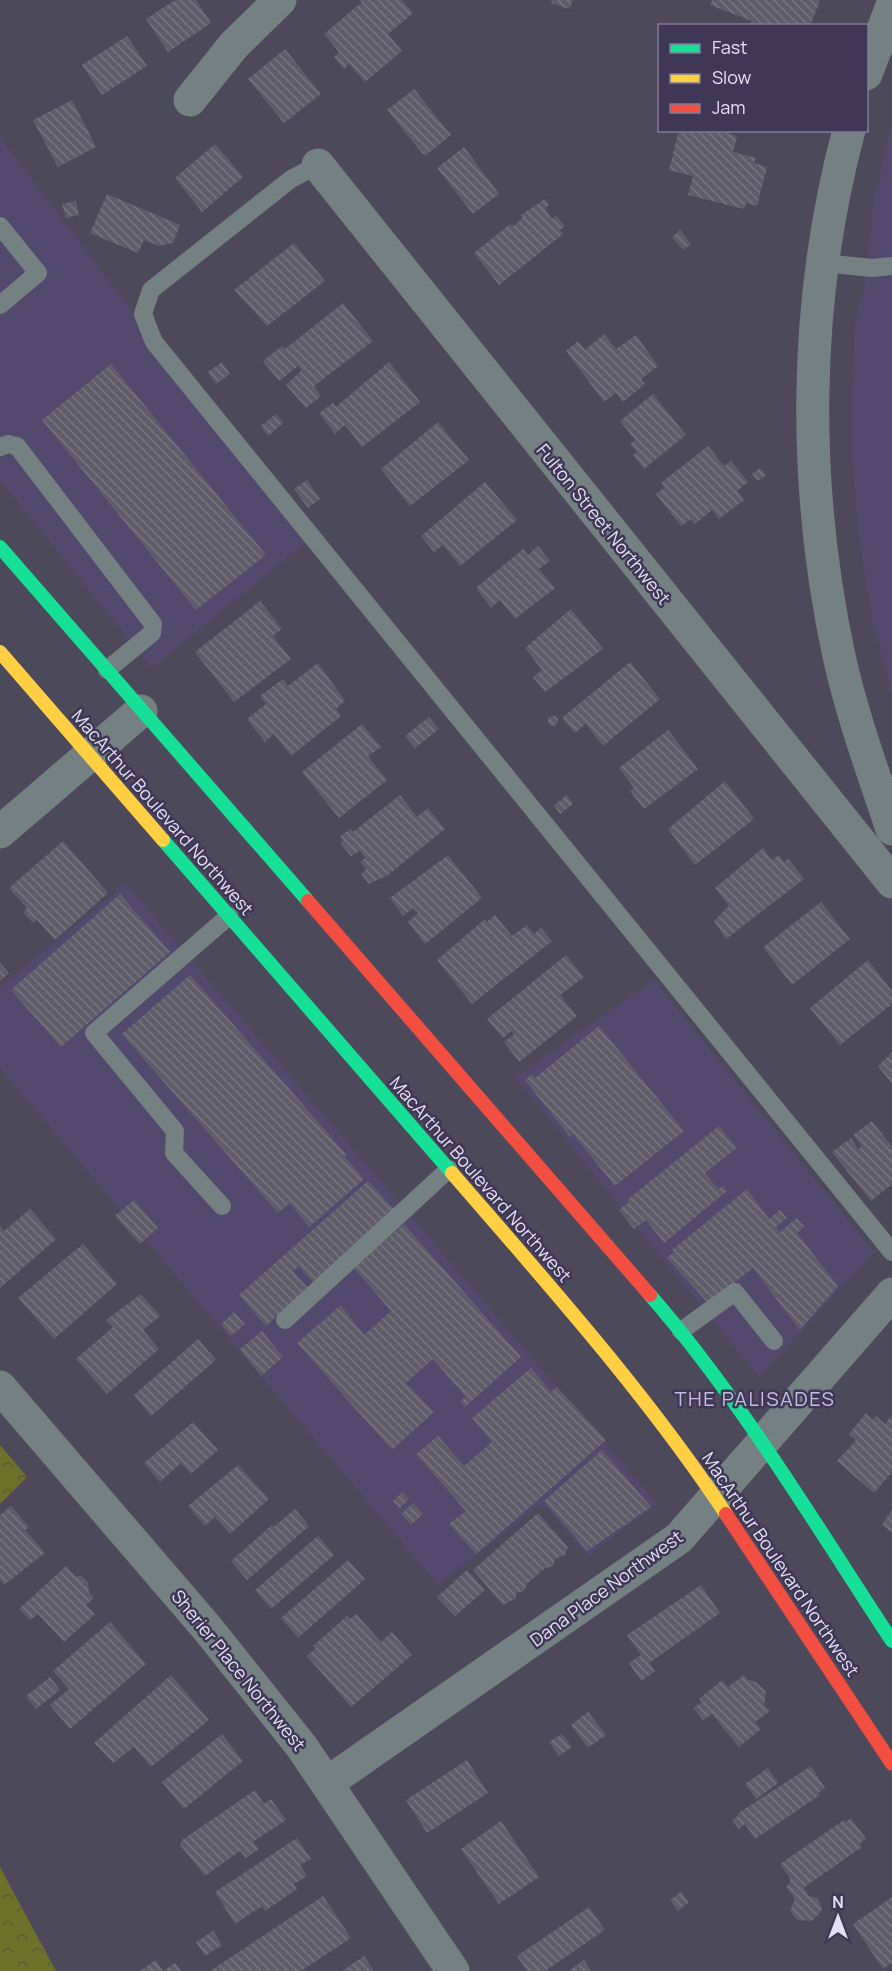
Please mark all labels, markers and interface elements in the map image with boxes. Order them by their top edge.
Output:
legend [658,24,868,132]
text: Fast [712,35,747,59]
text: Slow [712,65,752,89]
text: Jam [712,95,746,119]
street label: Fulton Street Northwest [532,439,676,609]
street label: MacArthur Boulevard Northwest [67,704,259,920]
street label: MacArthur Boulevard Northwest [385,1071,577,1287]
district label: THE PALISADES [675,1385,835,1412]
street label: MacArthur Boulevard Northwest [697,1447,865,1681]
street label: Dana Place Northwest [525,1524,687,1652]
street label: Sherier Place Northwest [167,1585,311,1755]
north arrow [808,1887,868,1947]
text: N [832,1891,844,1913]

